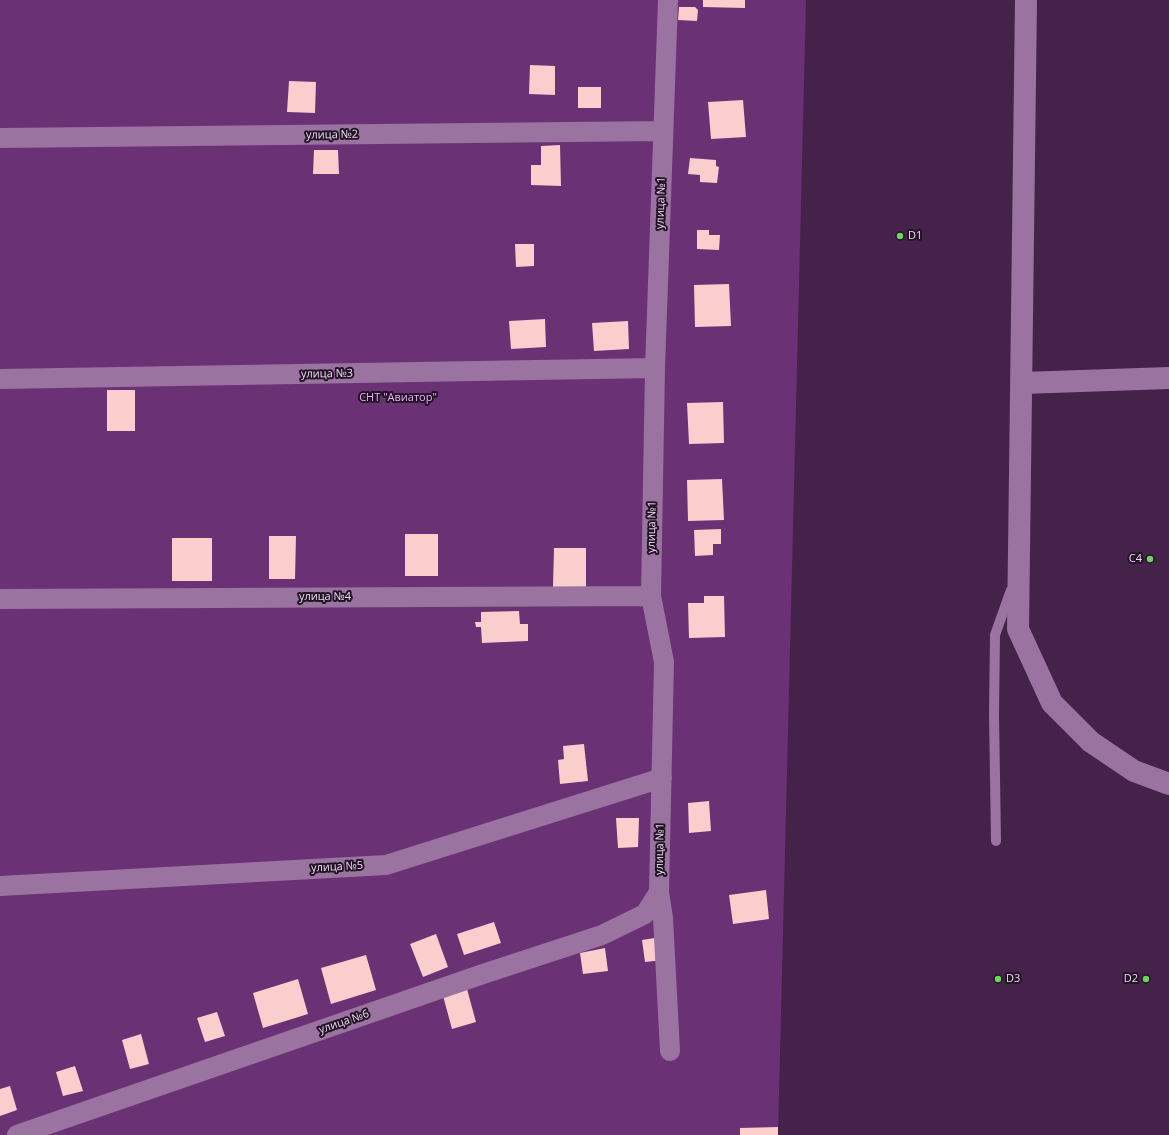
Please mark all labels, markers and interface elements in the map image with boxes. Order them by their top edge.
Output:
street label: улица №2 [306,128,358,142]
street label: улица №1 [653,177,669,229]
place label: D1 [908,229,922,243]
marker: D1 [895,231,905,241]
street label: улица №3 [301,367,353,381]
park label: СНТ "Авиатор" [359,391,437,405]
street label: улица №1 [645,501,659,553]
place label: C4 [1129,552,1142,566]
marker: C4 [1145,554,1155,564]
street label: улица №4 [299,590,351,604]
street label: улица №1 [653,823,667,875]
street label: улица №5 [311,859,363,875]
place label: D3 [1006,972,1020,986]
place label: D2 [1124,972,1138,986]
marker: D3 [993,974,1003,984]
marker: D2 [1141,974,1151,984]
street label: улица №6 [317,1007,371,1037]

